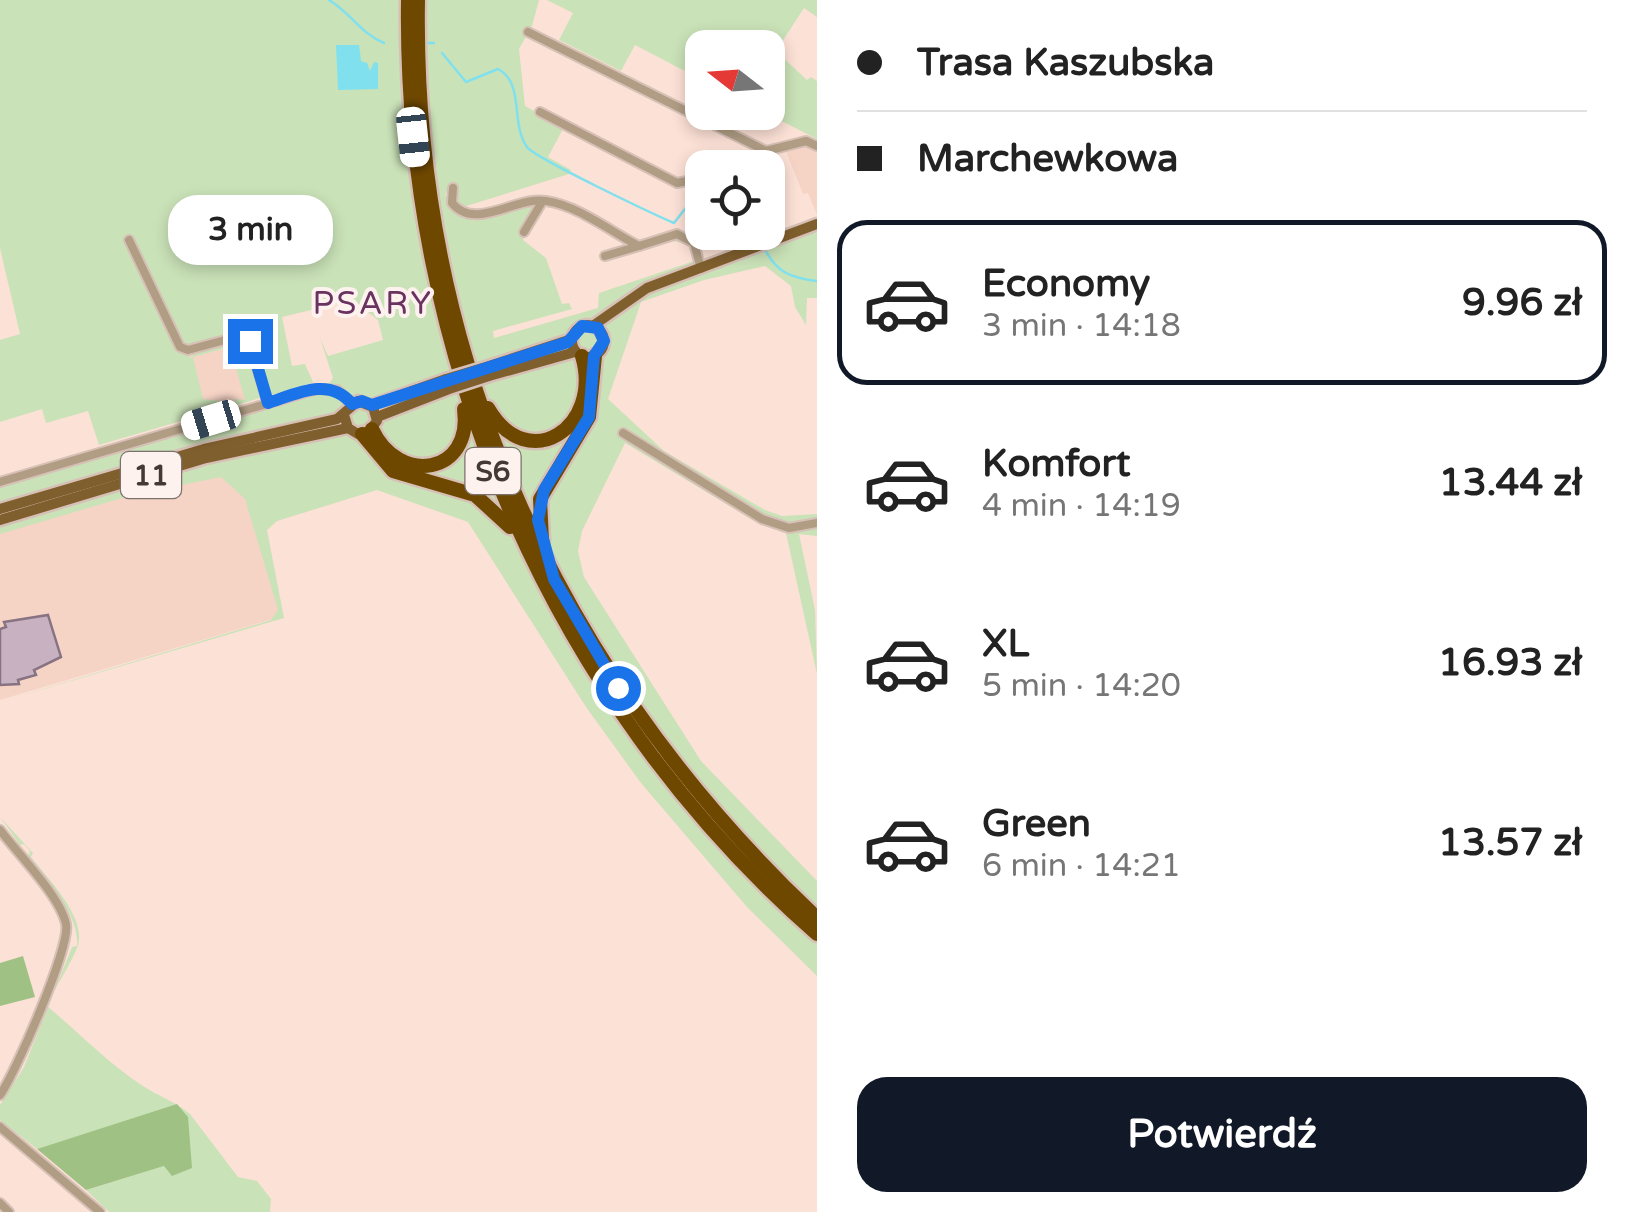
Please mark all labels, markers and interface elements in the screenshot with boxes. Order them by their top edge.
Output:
north arrow [685,30,785,130]
map controls [685,30,785,250]
text: Trasa Kaszubska [917,40,1214,86]
car [395,106,431,168]
text: Marchewkowa [917,136,1178,182]
button: locate [685,150,785,250]
callout: 3 min [168,196,332,266]
text: 3 min [208,211,293,249]
icon: car [862,258,952,348]
text: Economy [982,261,1150,307]
text: 9.96 zł [1462,280,1582,326]
district label: PSARY [313,285,433,323]
text: 3 min · 14:18 [982,307,1181,345]
route end [228,319,273,364]
car [178,397,244,443]
icon: car [862,438,952,528]
text: Komfort [982,441,1131,487]
road number: S6 [466,448,520,494]
road number: 11 [121,452,181,498]
text: 13.44 zł [1439,460,1582,506]
text: 4 min · 14:19 [982,487,1181,525]
icon: car [862,618,952,708]
text: XL [982,621,1029,667]
text: 16.93 zł [1438,640,1582,686]
route start [596,666,641,711]
text: 5 min · 14:20 [982,667,1181,705]
icon: car [862,798,952,888]
text: Green [982,801,1091,847]
text: 13.57 zł [1438,820,1582,866]
text: 6 min · 14:21 [982,847,1181,885]
button: Potwierdź [857,1077,1587,1192]

